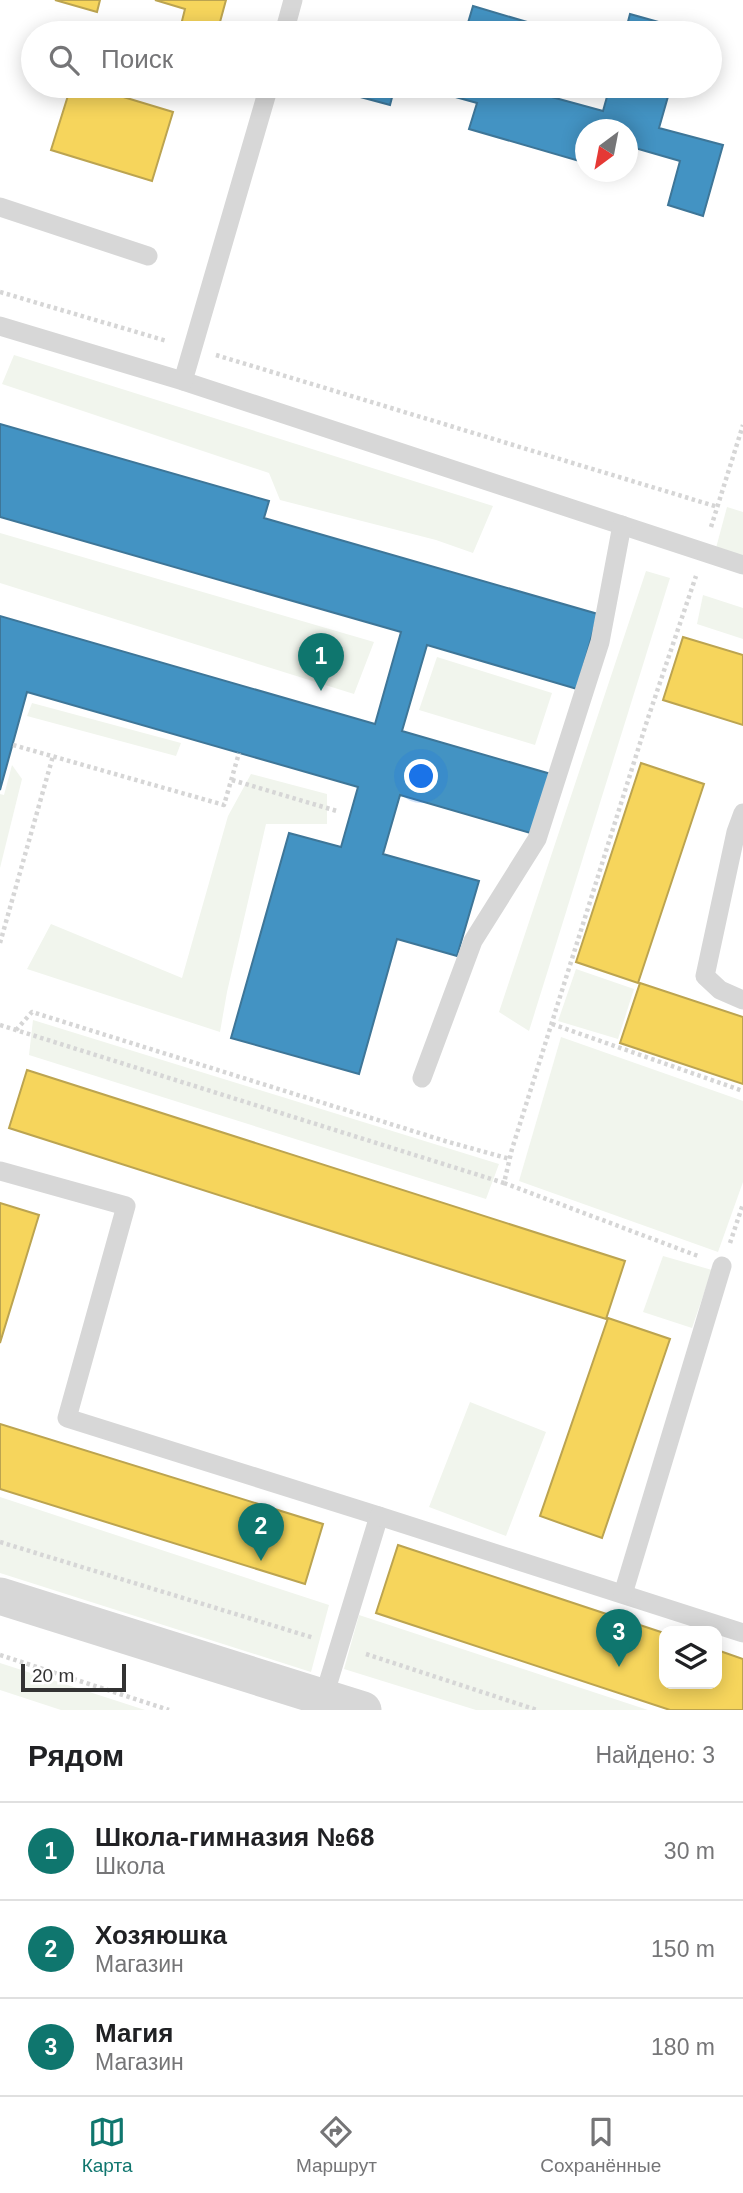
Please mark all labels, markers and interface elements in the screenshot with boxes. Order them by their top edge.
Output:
search box [21,21,722,98]
icon: search [45,41,83,79]
text: Поиск [101,44,173,74]
north arrow [575,119,638,182]
pin: 1 [298,633,344,691]
your location [404,759,438,793]
pin: 2 [238,1503,284,1561]
pin: 3 [596,1609,642,1667]
map controls [659,1626,722,1689]
button: layers [659,1626,722,1689]
scale bar [21,1661,126,1693]
text: 20 m [32,1665,74,1686]
text: Рядом [28,1739,124,1772]
text: Найдено: 3 [595,1742,715,1768]
text: Школа-гимназия №68 [95,1822,374,1852]
text: 1 [45,1838,57,1864]
text: 30 m [664,1838,715,1864]
text: Школа [95,1853,165,1879]
text: Хозяюшка [95,1920,227,1950]
text: 2 [45,1936,57,1962]
text: 150 m [651,1936,715,1962]
text: Магазин [95,1951,184,1977]
text: Магия [95,2018,173,2048]
text: 3 [45,2034,57,2060]
text: 180 m [651,2034,715,2060]
text: Магазин [95,2049,184,2075]
tab: Карта [82,2113,133,2177]
tab: Маршрут [296,2113,377,2177]
tab: Сохранённые [540,2113,661,2177]

